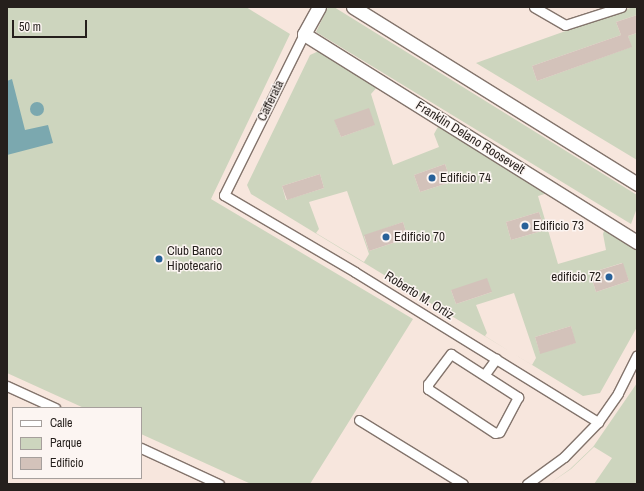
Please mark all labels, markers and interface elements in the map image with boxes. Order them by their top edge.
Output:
scale bar [14,12,89,38]
text: 50 m [19,19,41,35]
street label: Cafferata [254,78,288,124]
street label: Franklin Delano Roosevelt [413,98,527,178]
place label: Edificio 74 [440,170,491,186]
marker: Edificio 74 [427,173,437,183]
place label: Edificio 73 [533,218,584,234]
marker: Edificio 73 [520,221,530,231]
place label: Edificio 70 [394,229,445,245]
marker: Edificio 70 [381,232,391,242]
place label: Club Banco Hipotecario [167,244,222,275]
marker: Club Banco Hipotecario [154,254,164,264]
street label: Roberto M. Ortiz [381,269,457,323]
place label: edificio 72 [551,269,601,285]
marker: edificio 72 [604,272,614,282]
legend [12,407,142,479]
text: Calle [50,415,72,431]
text: Parque [50,435,82,451]
text: Edificio [50,455,83,471]

